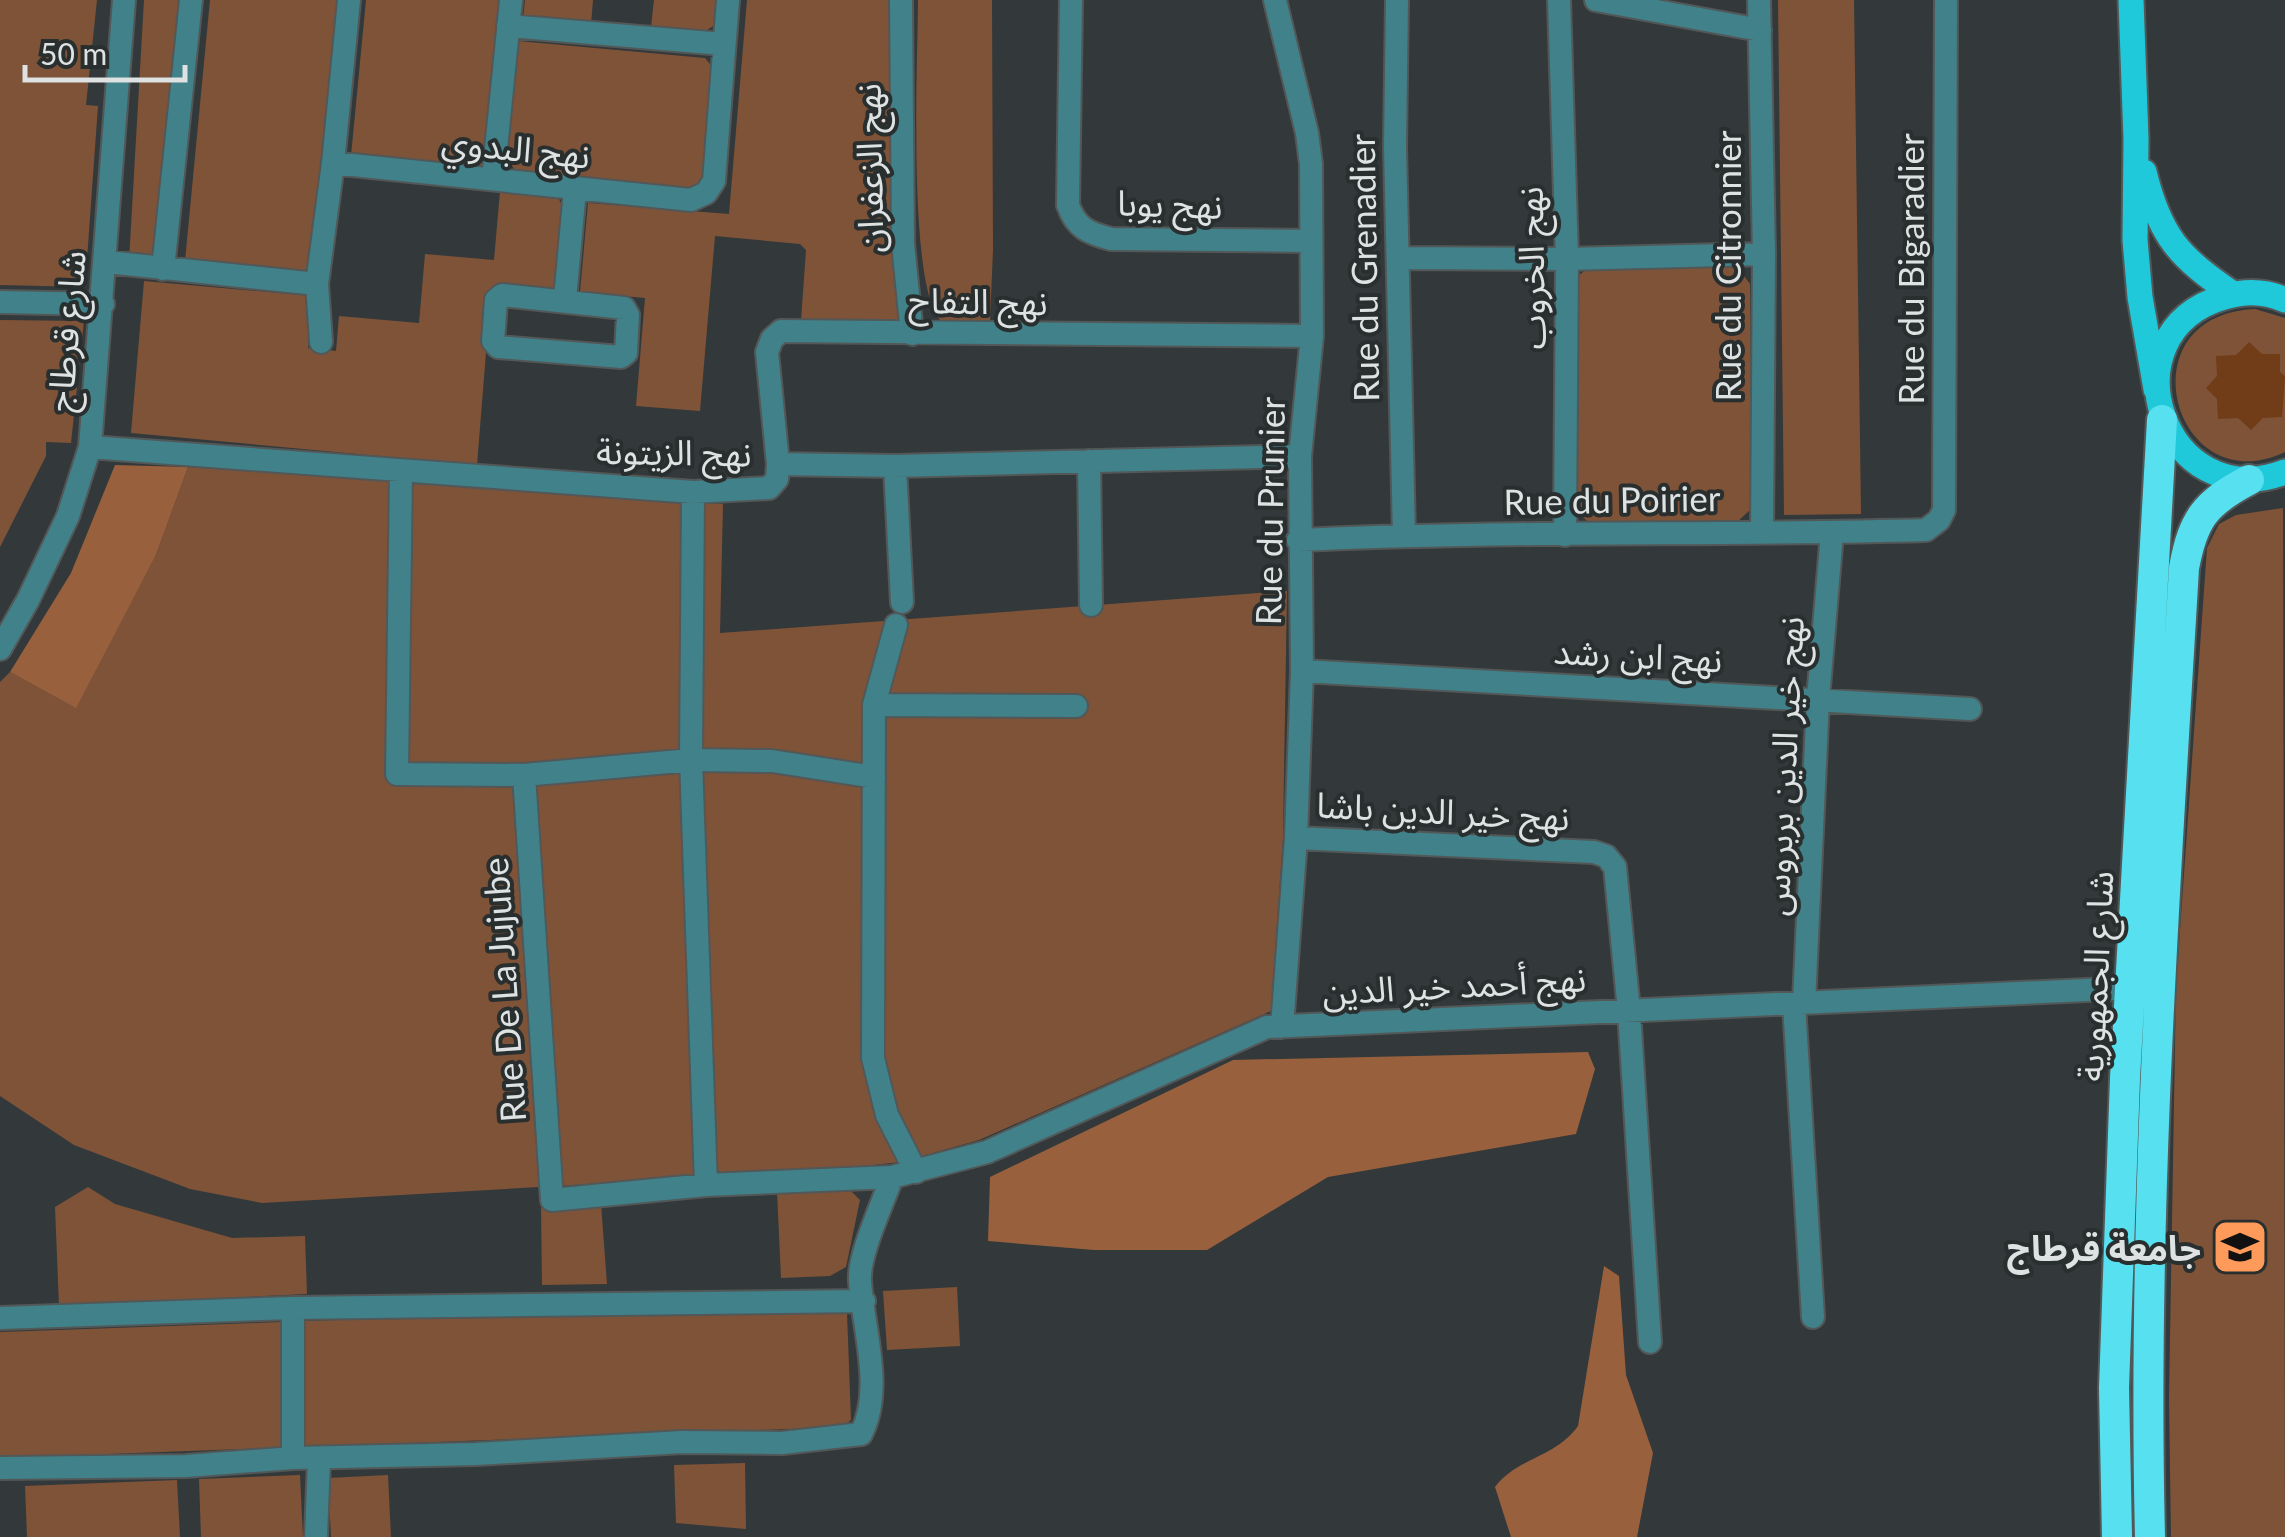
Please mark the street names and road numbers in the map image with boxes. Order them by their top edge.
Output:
street label: نهج الزعفران [846,83,897,253]
street label: نهج البدوي [439,118,592,184]
street label: Rue du Citronnier [1706,130,1748,402]
street label: Rue du Grenadier [1340,133,1386,402]
street label: Rue du Bigaradier [1889,133,1931,405]
street label: نهج يوبا [1116,180,1223,233]
street label: نهج الخروب [1508,186,1559,350]
street label: شارع قرطاج [37,249,100,414]
street label: نهج التفاح [908,278,1048,329]
street label: Rue du Prunier [1246,396,1292,626]
street label: نهج الزيتونة [596,429,752,480]
street label: Rue du Poirier [1503,476,1721,522]
street label: نهج خير الدين بربروس [1753,615,1818,917]
street label: نهج ابن رشد [1552,629,1723,686]
street label: نهج خير الدين باشا [1315,782,1571,845]
street label: Rue De La Jujube [473,856,533,1124]
street label: شارع الجمهورية [2068,870,2127,1083]
street label: نهج أحمد خير الدين [1321,956,1587,1019]

